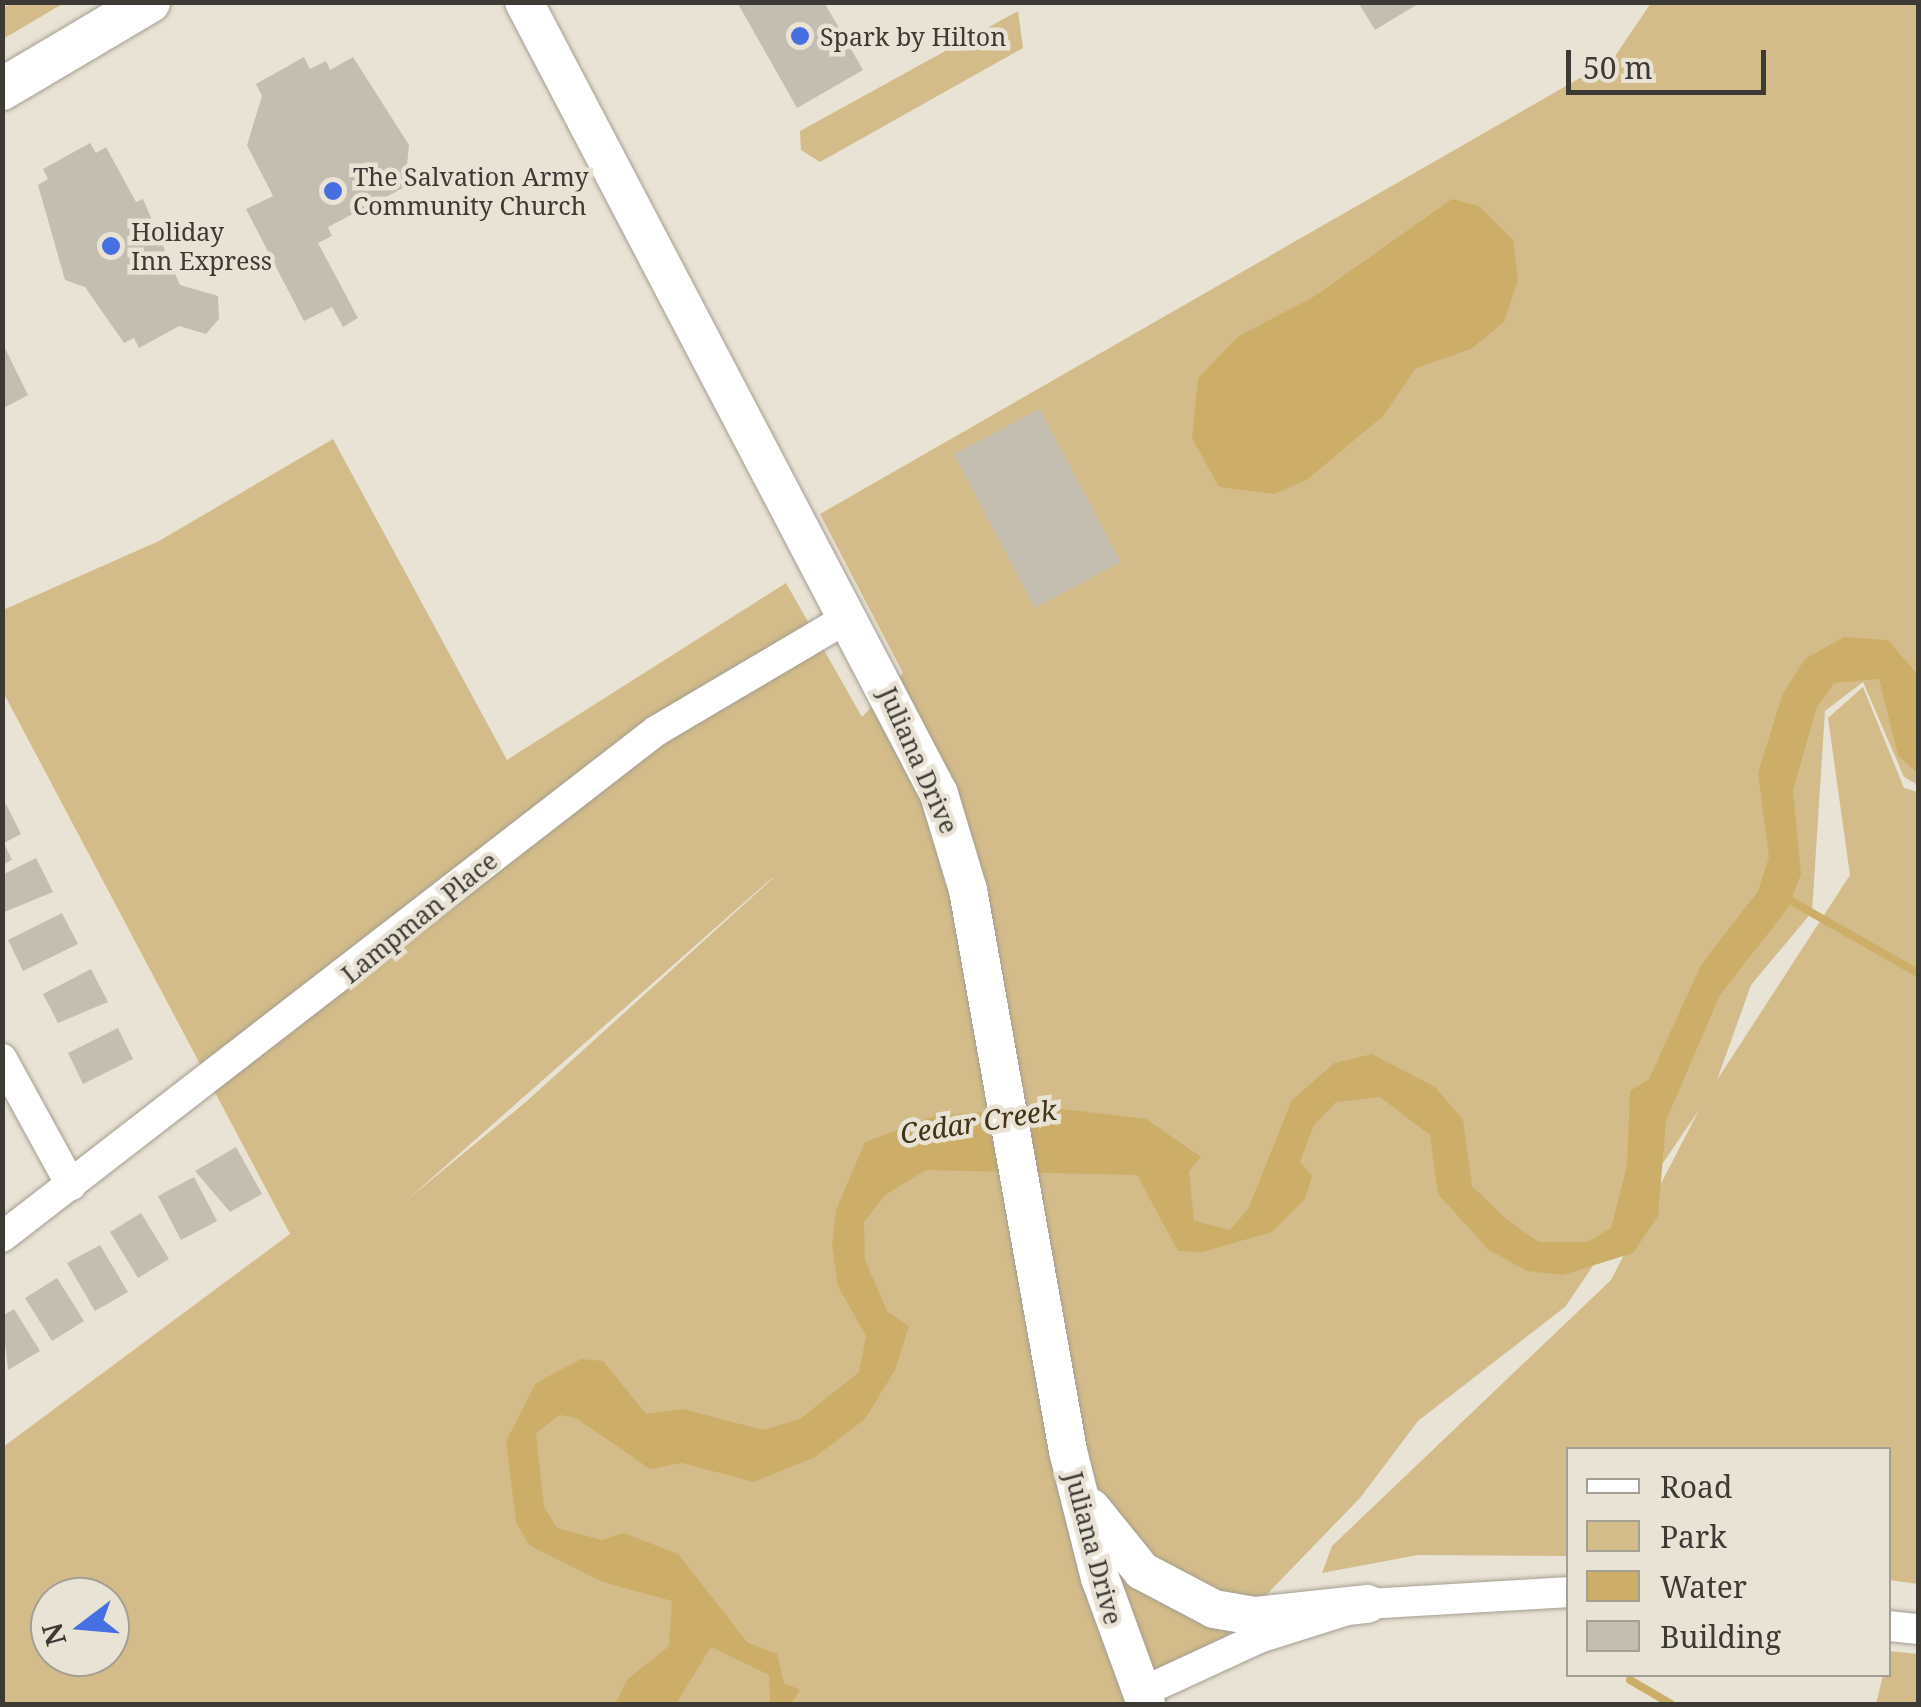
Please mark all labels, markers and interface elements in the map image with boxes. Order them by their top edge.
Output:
place label: Spark by Hilton [820,21,1006,51]
marker: Spark by Hilton [789,25,811,47]
scale bar [1571,30,1771,92]
text: 50 m [1583,47,1653,88]
place label: The Salvation Army Community Church [353,162,589,221]
marker: The Salvation Army Community Church [322,180,344,202]
place label: Holiday Inn Express [131,217,272,276]
marker: Holiday Inn Express [100,235,122,257]
street label: Juliana Drive [873,682,965,838]
street label: Lampman Place [335,845,503,989]
water label: Cedar Creek [897,1092,1059,1150]
legend [1566,1447,1891,1677]
text: Road [1660,1466,1732,1507]
street label: Juliana Drive [1059,1468,1129,1628]
text: Park [1660,1516,1727,1557]
text: Water [1660,1566,1747,1607]
north arrow [30,1577,130,1677]
text: Building [1660,1616,1781,1657]
text: N [32,1619,74,1651]

